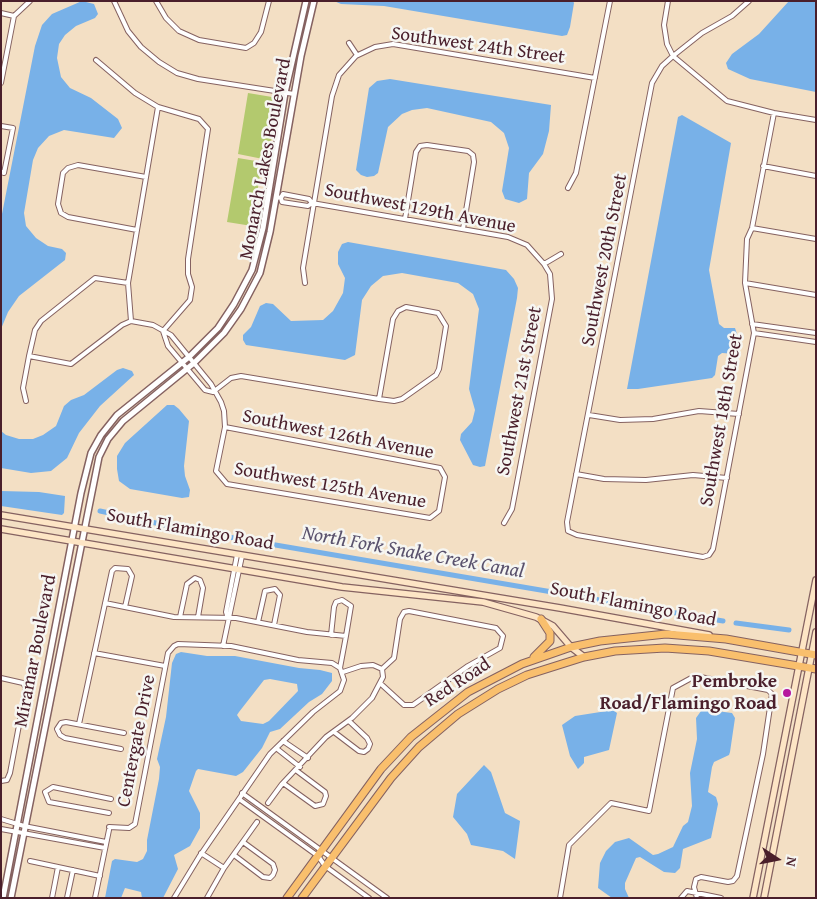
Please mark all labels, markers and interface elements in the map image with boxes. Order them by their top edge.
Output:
street label: Southwest 24th Street [390,23,566,69]
street label: Monarch Lakes Boulevard [235,56,297,262]
street label: Southwest 20th Street [577,172,633,348]
street label: Southwest 129th Avenue [322,179,518,239]
street label: Southwest 21st Street [492,304,548,478]
street label: Southwest 18th Street [696,332,748,508]
street label: Southwest 126th Avenue [240,405,436,465]
street label: Southwest 125th Avenue [232,458,428,514]
street label: South Flamingo Road [105,504,275,556]
water label: North Fork Snake Creek Canal [300,522,526,584]
street label: Miramar Boulevard [10,573,62,729]
street label: South Flamingo Road [548,578,718,632]
street label: Red Road [421,653,495,713]
place label: Pembroke Road/Flamingo Road [600,671,777,715]
street label: Centergate Drive [113,673,161,809]
marker: Pembroke Road/Flamingo Road [781,687,793,699]
north arrow [752,834,802,884]
text: N [781,855,802,868]

